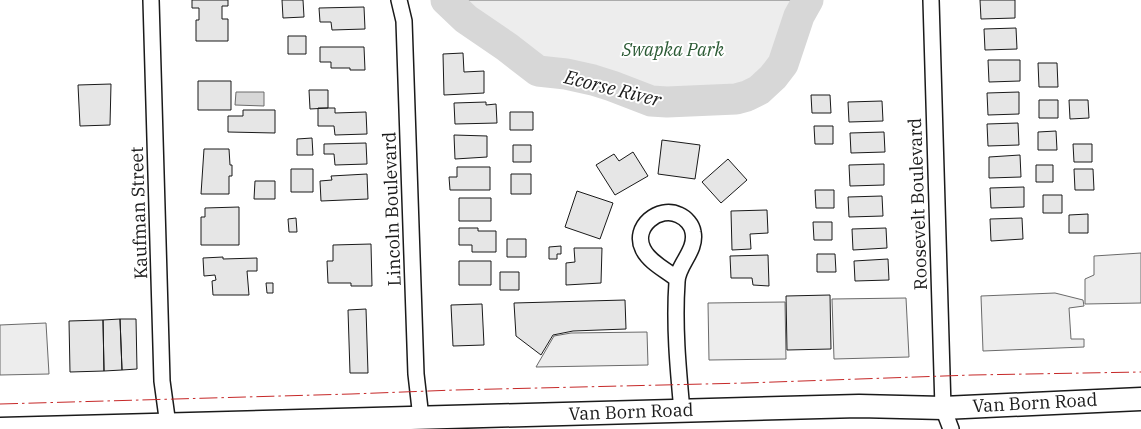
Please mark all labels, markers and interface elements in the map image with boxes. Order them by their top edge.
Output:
park label: Swapka Park [621,38,725,61]
water label: Ecorse River [561,64,665,112]
street label: Roosevelt Boulevard [903,117,932,291]
street label: Lincoln Boulevard [377,131,406,287]
street label: Kaufman Street [125,146,152,280]
street label: Van Born Road [972,388,1098,417]
street label: Van Born Road [568,398,694,425]

